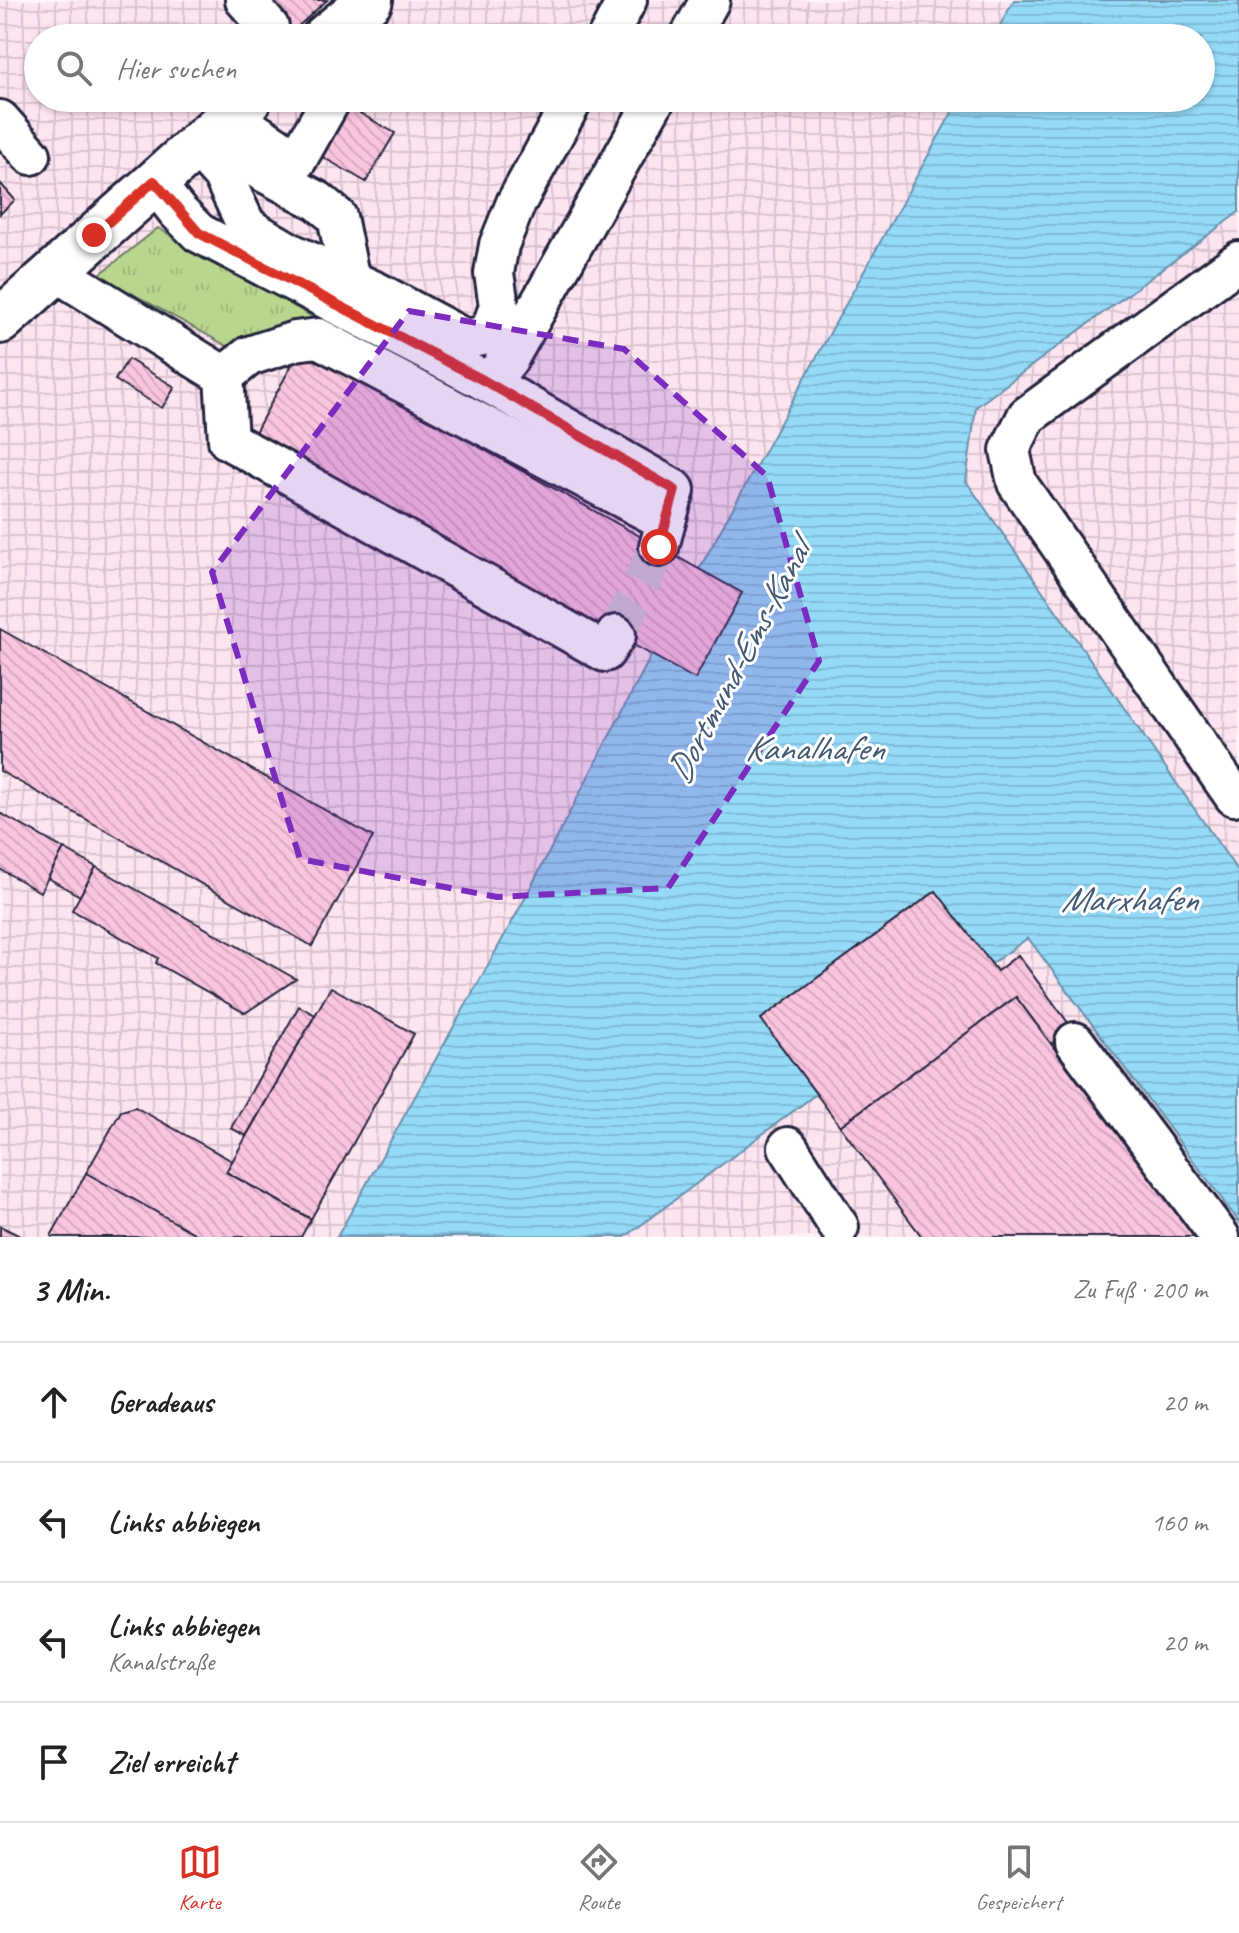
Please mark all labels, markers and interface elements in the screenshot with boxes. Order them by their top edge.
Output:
search box [24,24,1215,112]
icon: search [52,46,96,90]
text: Hier suchen [116,49,236,87]
route end [76,217,112,253]
water label: Dortmund-Ems-Kanal [655,523,826,790]
route start [641,529,677,565]
water label: Kanalhafen [745,725,886,771]
water label: Marxhafen [1061,876,1200,922]
text: 3 Min. [32,1268,110,1311]
text: Zu Fuß · 200 m [1073,1273,1207,1306]
icon: ahead [32,1380,76,1424]
text: Geradeaus [108,1383,213,1421]
text: 20 m [1163,1386,1207,1419]
icon: left [32,1500,76,1544]
text: Links abbiegen [108,1503,259,1541]
text: 160 m [1151,1506,1207,1539]
text: Links abbiegen [108,1607,259,1645]
icon: left [32,1620,76,1664]
text: 20 m [1163,1626,1207,1659]
text: Kanalstraße [108,1645,214,1678]
icon: arrive [32,1740,76,1784]
text: Ziel erreicht [108,1743,234,1781]
tab: Karte [178,1840,222,1916]
tab: Route [577,1840,621,1916]
tab: Gespeichert [976,1840,1061,1916]

